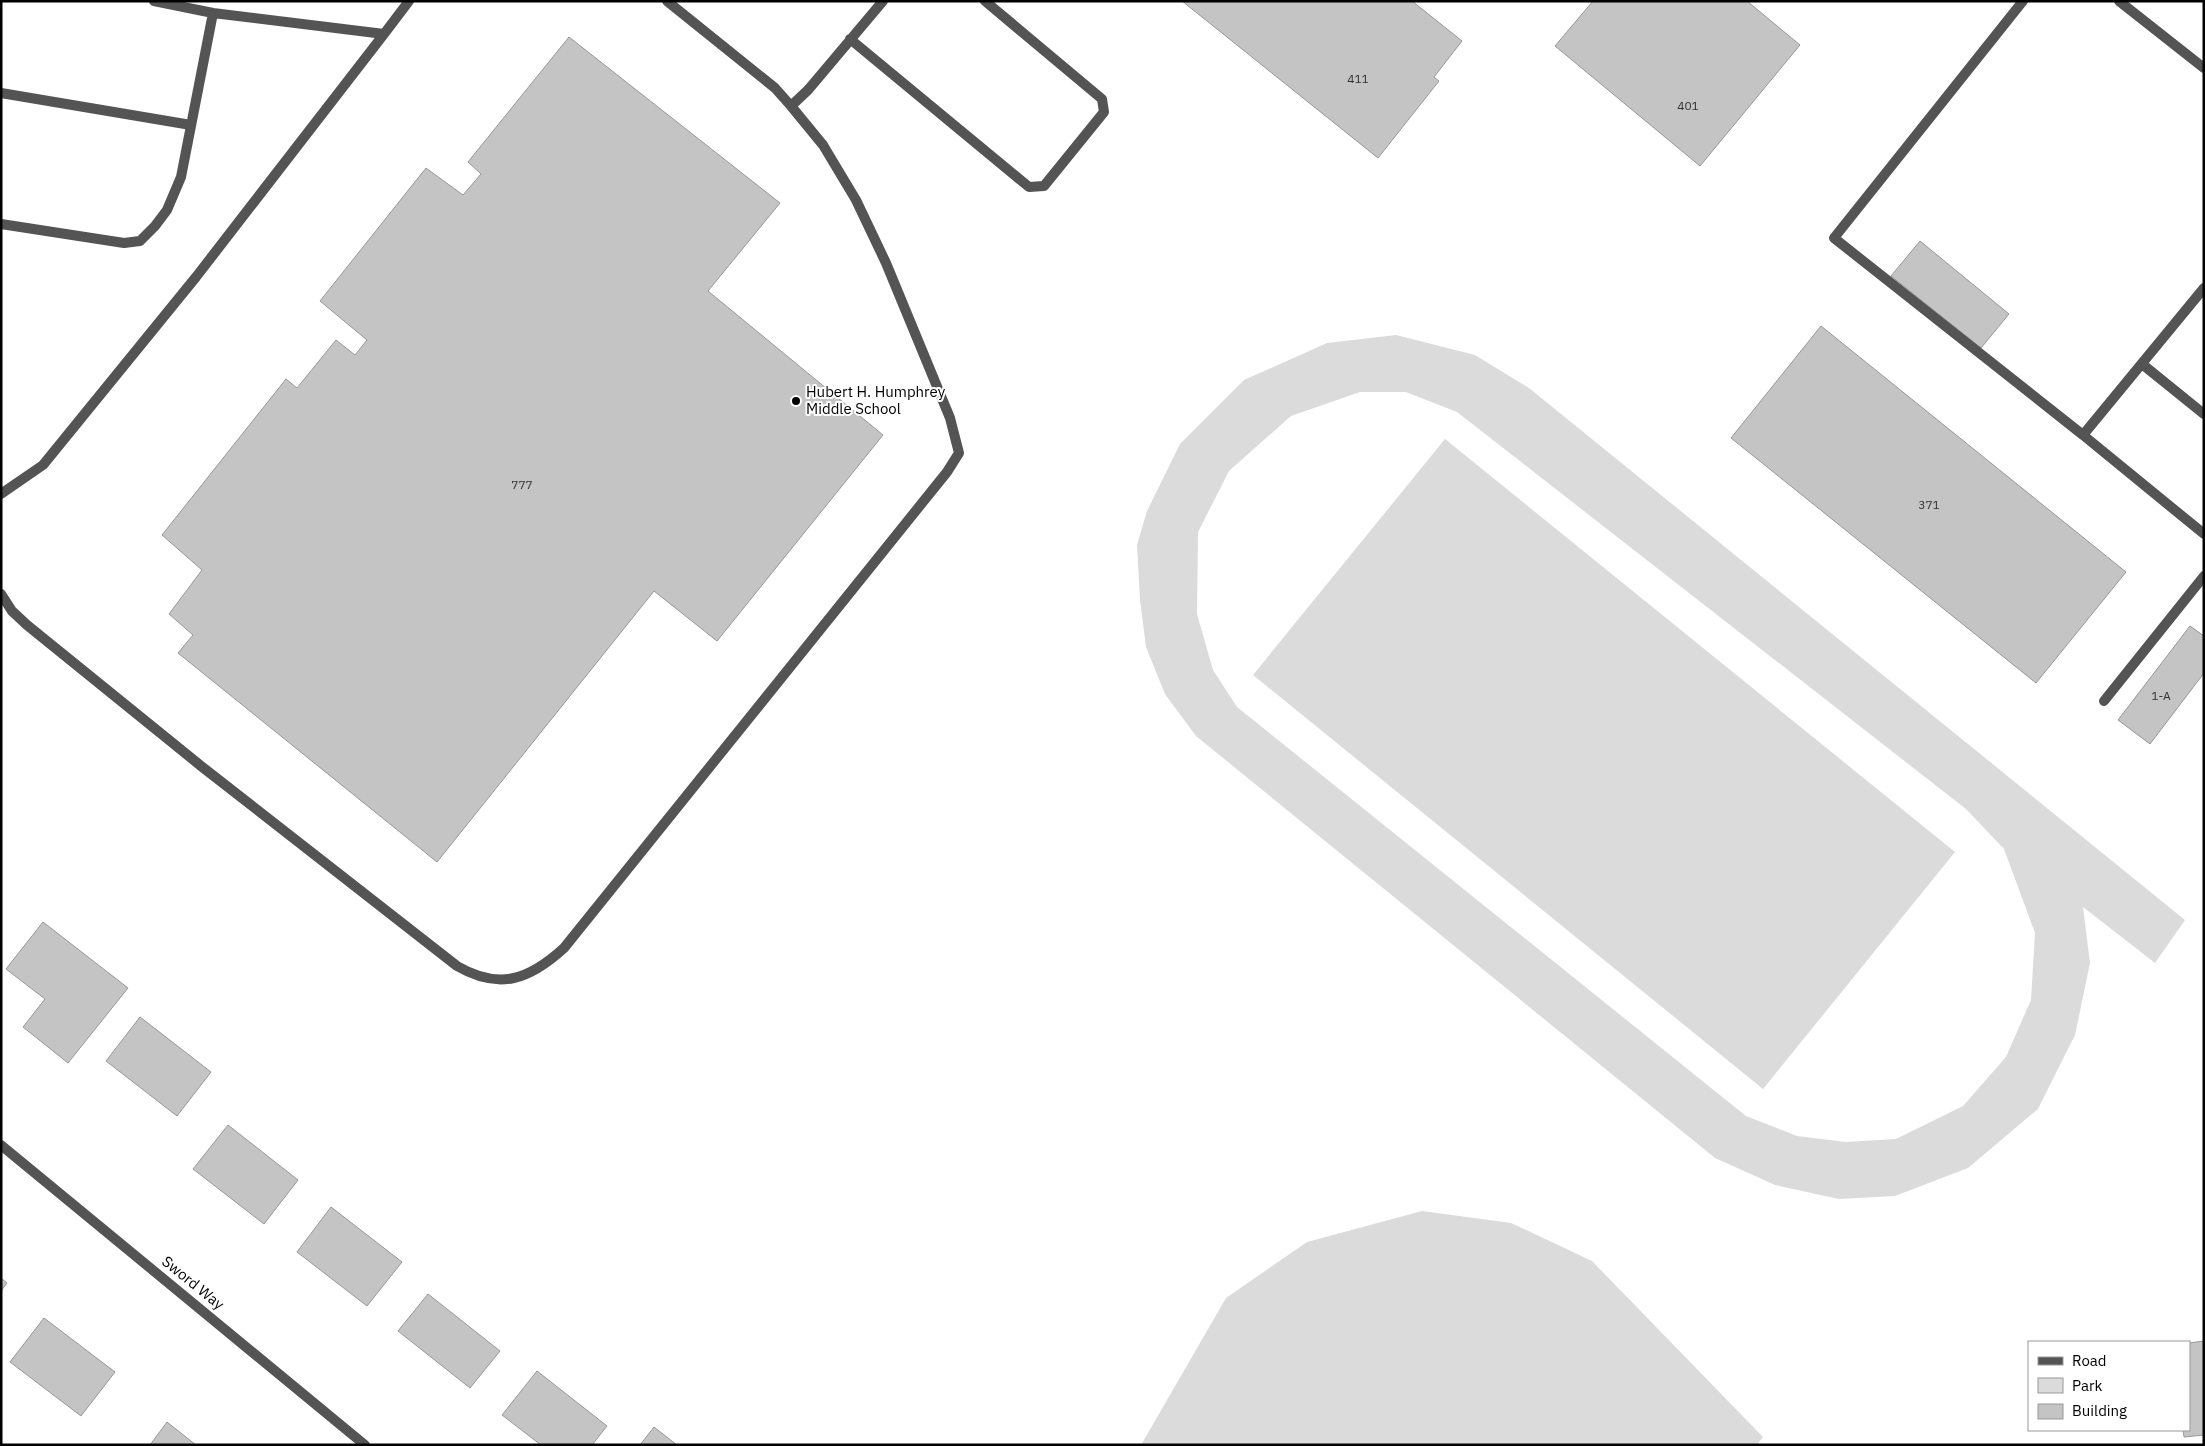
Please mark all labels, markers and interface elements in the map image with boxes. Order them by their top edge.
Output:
house number: 411 [1347,71,1369,86]
house number: 401 [1677,98,1699,113]
place label: Hubert H. Humphrey Middle School [806,382,946,418]
marker: Hubert H. Humphrey Middle School [790,395,802,407]
house number: 777 [511,477,533,492]
house number: 371 [1918,497,1940,512]
house number: 1-A [2151,688,2171,703]
street label: Sword Way [158,1252,229,1314]
legend [2028,1341,2190,1431]
text: Road [2072,1351,2107,1370]
text: Park [2072,1376,2102,1395]
text: Building [2072,1401,2127,1420]

